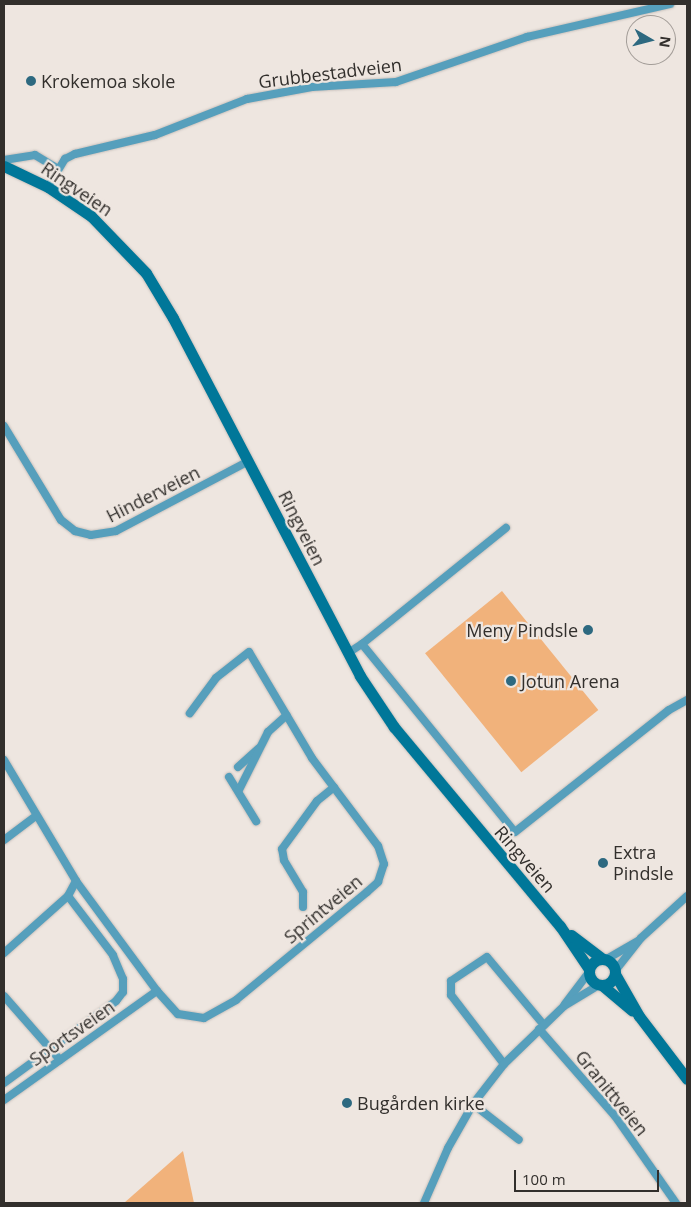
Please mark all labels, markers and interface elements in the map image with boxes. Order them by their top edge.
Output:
north arrow [626,15,676,65]
text: N [655,35,676,49]
street label: Grubbestadveien [257,53,403,93]
place label: Krokemoa skole [41,70,175,92]
marker: Krokemoa skole [25,75,37,87]
street label: Ringveien [37,157,117,221]
street label: Hinderveien [103,461,203,527]
street label: Ringveien [274,487,330,569]
place label: Meny Pindsle [466,619,578,641]
marker: Meny Pindsle [582,624,594,636]
place label: Jotun Arena [521,670,620,692]
marker: Jotun Arena [505,675,517,687]
street label: Ringveien [490,821,560,897]
place label: Extra Pindsle [613,842,674,884]
marker: Extra Pindsle [597,857,609,869]
street label: Sprintveien [280,870,366,948]
street label: Sportsveien [25,996,119,1070]
street label: Granittveien [571,1046,653,1140]
place label: Bugården kirke [357,1092,485,1114]
marker: Bugården kirke [341,1097,353,1109]
scale bar [516,1160,661,1192]
text: 100 m [522,1169,566,1189]

